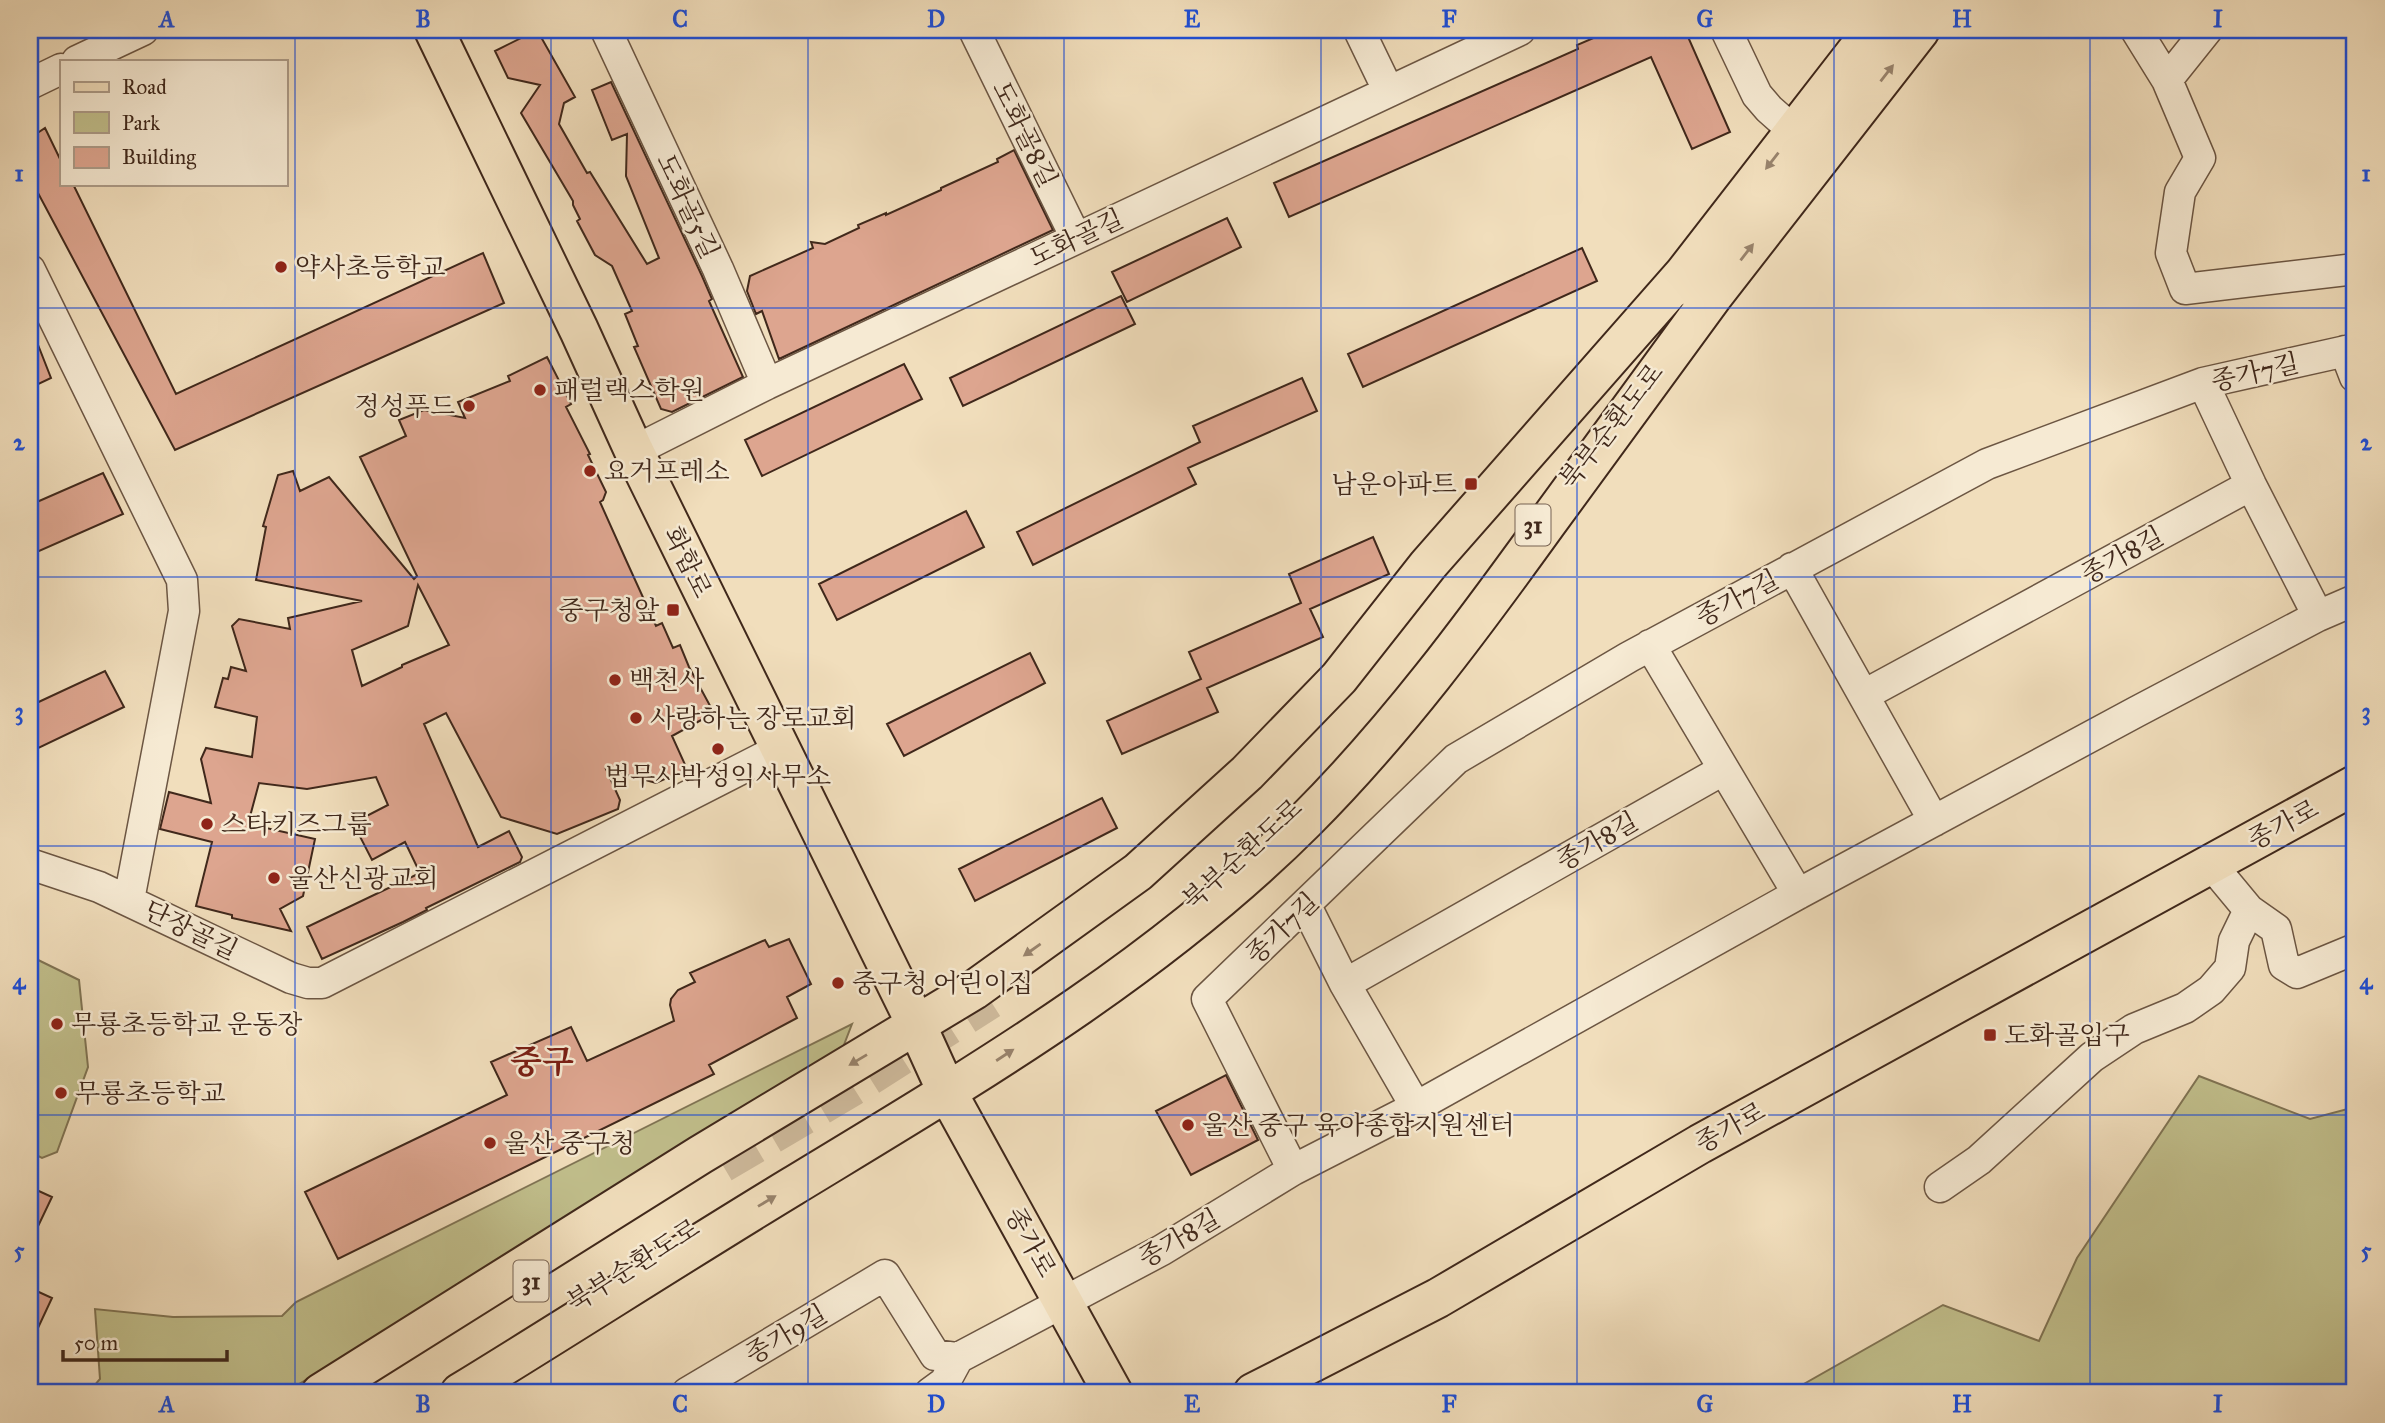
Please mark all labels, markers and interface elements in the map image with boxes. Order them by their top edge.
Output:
text: A [157,5,175,33]
text: B [415,5,431,33]
text: C [672,5,688,33]
text: D [927,5,945,33]
text: E [1184,5,1201,33]
text: F [1441,5,1457,33]
text: G [1697,5,1714,33]
text: H [1952,5,1972,33]
text: I [2213,5,2223,33]
legend [60,60,287,186]
one-way arrow [1879,64,1894,82]
text: Road [122,74,167,100]
street label: 도화골8길 [986,76,1064,192]
text: Park [122,110,160,136]
text: Building [122,144,196,170]
street label: 도화골5길 [650,148,726,264]
one-way arrow [1764,152,1779,170]
text: 1 [14,159,24,187]
text: 1 [2361,159,2371,187]
street label: 도화골길 [1024,202,1128,274]
one-way arrow [1739,244,1754,261]
place label: 약사초등학교 [295,251,446,283]
marker: 약사초등학교 [273,259,289,275]
street label: 종가7길 [2208,346,2302,398]
street label: 북부순환도로 [1552,357,1670,495]
place label: 패럴랙스학원 [554,374,705,406]
marker: 패럴랙스학원 [532,382,548,398]
place label: 정성푸드 [355,390,455,422]
marker: 정성푸드 [461,398,477,414]
text: 2 [13,428,25,456]
text: 2 [2360,428,2372,456]
place label: 요거프레소 [604,455,730,487]
marker: 요거프레소 [582,463,598,479]
place label: 남운아파트 [1331,468,1457,500]
marker: 남운아파트 [1463,476,1479,492]
road number: 31 [1516,504,1550,546]
street label: 종가8길 [2075,519,2169,591]
street label: 화합로 [657,521,719,603]
street label: 종가7길 [1690,563,1784,633]
place label: 중구청앞 [559,594,660,626]
marker: 중구청앞 [665,602,681,618]
place label: 백천사 [629,664,704,696]
marker: 백천사 [607,672,623,688]
text: 3 [14,697,24,726]
text: 3 [2361,697,2371,726]
place label: 사랑하는 장로교회 [650,702,857,734]
marker: 사랑하는 장로교회 [628,710,644,726]
marker: 법무사박성익사무소 [710,741,726,757]
place label: 법무사박성익사무소 [605,760,831,792]
street label: 북부순환도로 [1175,792,1309,916]
street label: 종가로 [2242,792,2324,856]
street label: 종가8길 [1550,805,1644,877]
place label: 스타키즈그룹 [221,808,372,840]
marker: 스타키즈그룹 [199,816,215,832]
place label: 울산신광교회 [288,862,439,894]
marker: 울산신광교회 [266,870,282,886]
street label: 종가7길 [1239,885,1325,971]
street label: 단장골길 [139,894,243,966]
one-way arrow [1023,943,1041,957]
text: 4 [13,967,27,995]
place label: 중구청 어린이집 [852,967,1033,999]
text: 4 [2360,967,2374,995]
marker: 중구청 어린이집 [830,975,846,991]
place label: 무룡초등학교 운동장 [71,1008,303,1040]
marker: 무룡초등학교 운동장 [49,1016,65,1032]
place label: 도화골입구 [2004,1019,2130,1051]
marker: 도화골입구 [1982,1027,1998,1043]
district label: 중구 [510,1042,574,1082]
one-way arrow [995,1049,1014,1062]
one-way arrow [848,1054,867,1067]
place label: 무룡초등학교 [75,1077,226,1109]
marker: 무룡초등학교 [53,1085,69,1101]
street label: 종가로 [1689,1095,1771,1159]
place label: 울산 중구 육아종합지원센터 [1202,1109,1515,1141]
marker: 울산 중구 육아종합지원센터 [1180,1117,1196,1133]
place label: 울산 중구청 [504,1127,635,1159]
marker: 울산 중구청 [482,1135,498,1151]
one-way arrow [758,1195,777,1208]
street label: 종가로 [999,1201,1063,1283]
street label: 종가8길 [1132,1202,1226,1274]
street label: 북부순환도로 [561,1212,705,1318]
text: 5 [14,1236,25,1264]
text: 5 [2361,1236,2372,1264]
road number: 31 [514,1260,548,1302]
street label: 종가9길 [739,1297,833,1371]
scale bar [63,1318,228,1362]
text: 50 m [74,1330,119,1356]
text: A [157,1390,175,1418]
text: B [415,1390,431,1418]
text: C [672,1390,688,1418]
text: D [927,1390,945,1418]
text: E [1184,1390,1201,1418]
text: F [1441,1390,1457,1418]
text: G [1697,1390,1714,1418]
text: H [1952,1390,1972,1418]
text: I [2213,1390,2223,1418]

